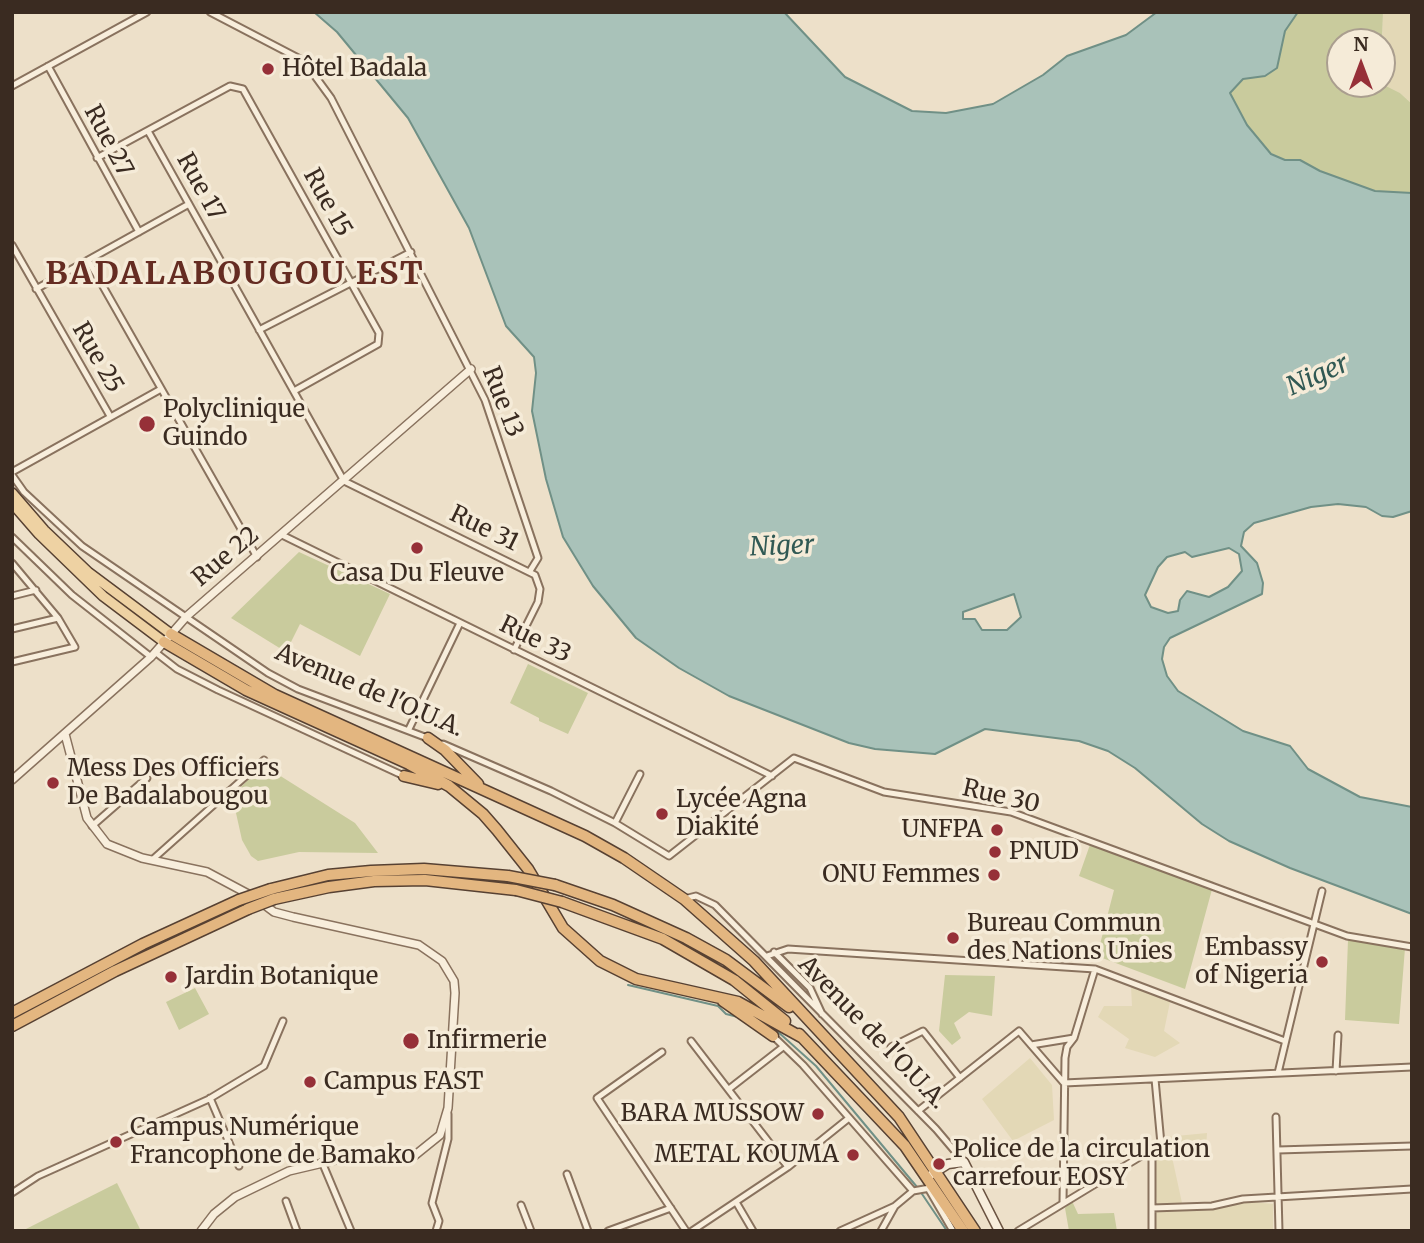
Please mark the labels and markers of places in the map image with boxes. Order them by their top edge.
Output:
place label: Hôtel Badala [282,55,427,83]
marker: Hôtel Badala [260,61,276,77]
place label: Polyclinique Guindo [163,396,305,452]
marker: Polyclinique Guindo [137,414,157,434]
marker: Casa Du Fleuve [409,540,425,556]
place label: Casa Du Fleuve [330,560,504,588]
place label: Mess Des Officiers De Badalabougou [67,755,280,811]
marker: Mess Des Officiers De Badalabougou [45,775,61,791]
place label: Lycée Agna Diakité [676,786,807,842]
marker: Lycée Agna Diakité [654,806,670,822]
place label: UNFPA [901,816,983,844]
marker: UNFPA [989,822,1005,838]
place label: PNUD [1009,838,1079,866]
marker: PNUD [987,844,1003,860]
place label: ONU Femmes [822,861,980,889]
marker: ONU Femmes [986,867,1002,883]
place label: Bureau Commun des Nations Unies [967,910,1173,966]
marker: Bureau Commun des Nations Unies [945,930,961,946]
place label: Embassy of Nigeria [1195,934,1308,990]
marker: Embassy of Nigeria [1314,954,1330,970]
place label: Jardin Botanique [185,963,378,991]
marker: Jardin Botanique [163,969,179,985]
place label: Infirmerie [427,1027,547,1055]
marker: Infirmerie [401,1031,421,1051]
place label: Campus FAST [324,1068,483,1096]
marker: Campus FAST [302,1074,318,1090]
place label: BARA MUSSOW [620,1100,804,1128]
marker: BARA MUSSOW [810,1106,826,1122]
place label: Campus Numérique Francophone de Bamako [130,1114,415,1170]
marker: Campus Numérique Francophone de Bamako [108,1134,124,1150]
place label: Police de la circulation carrefour EOSY [953,1136,1210,1192]
place label: METAL KOUMA [654,1141,839,1169]
marker: METAL KOUMA [845,1147,861,1163]
marker: Police de la circulation carrefour EOSY [931,1156,947,1172]

